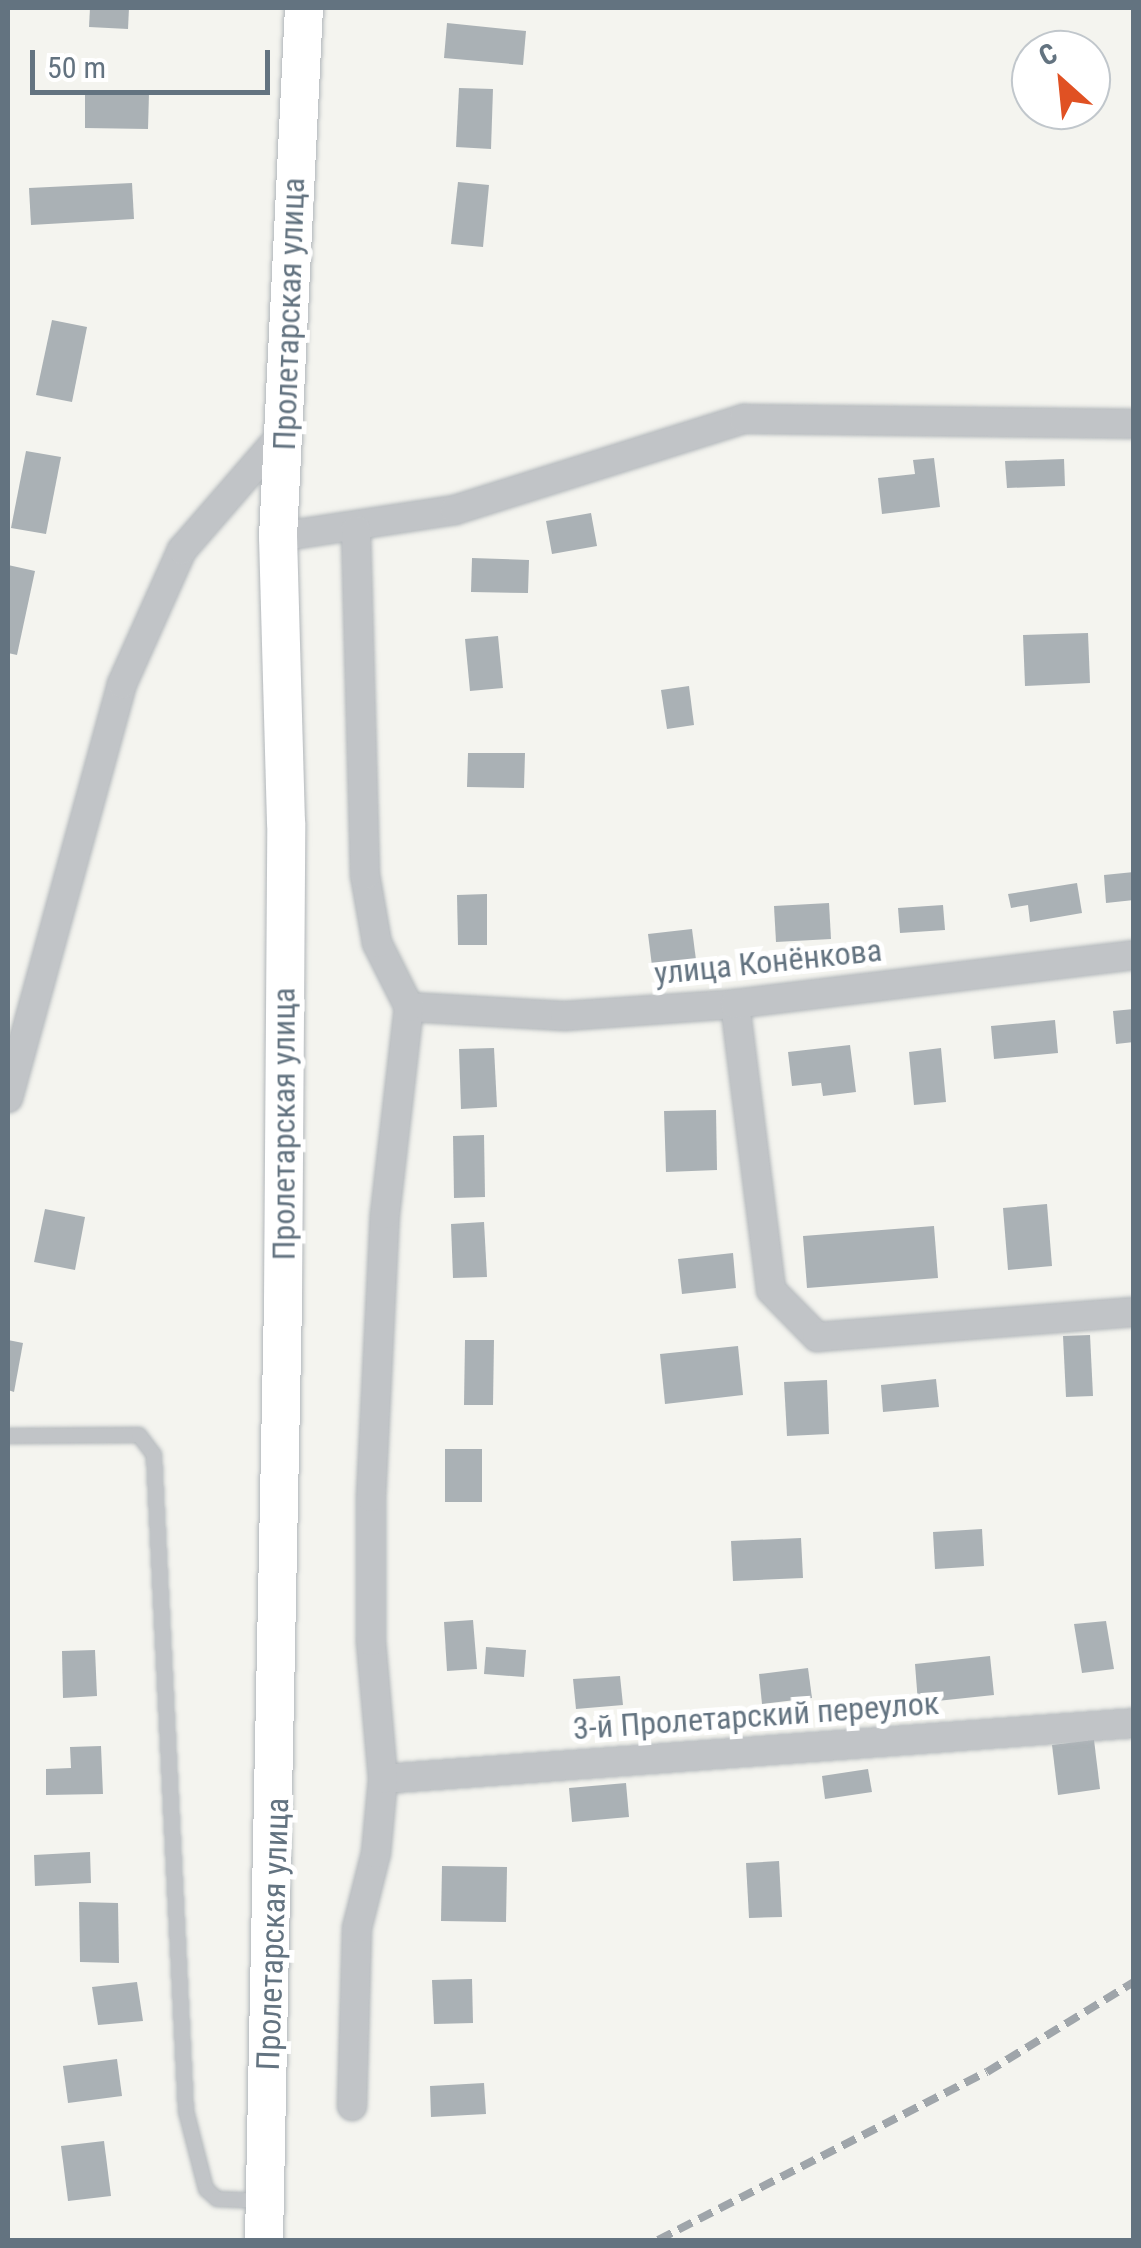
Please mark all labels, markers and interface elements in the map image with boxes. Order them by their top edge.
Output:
scale bar [35,30,275,92]
north arrow [1011,30,1111,130]
text: С [1033,36,1063,73]
text: 50 m [47,50,106,85]
street label: Пролетарская улица [265,177,313,451]
street label: улица Конёнкова [652,931,884,993]
street label: Пролетарская улица [265,988,303,1260]
street label: 3-й Пролетарский переулок [572,1684,940,1748]
street label: Пролетарская улица [249,1797,297,2071]

